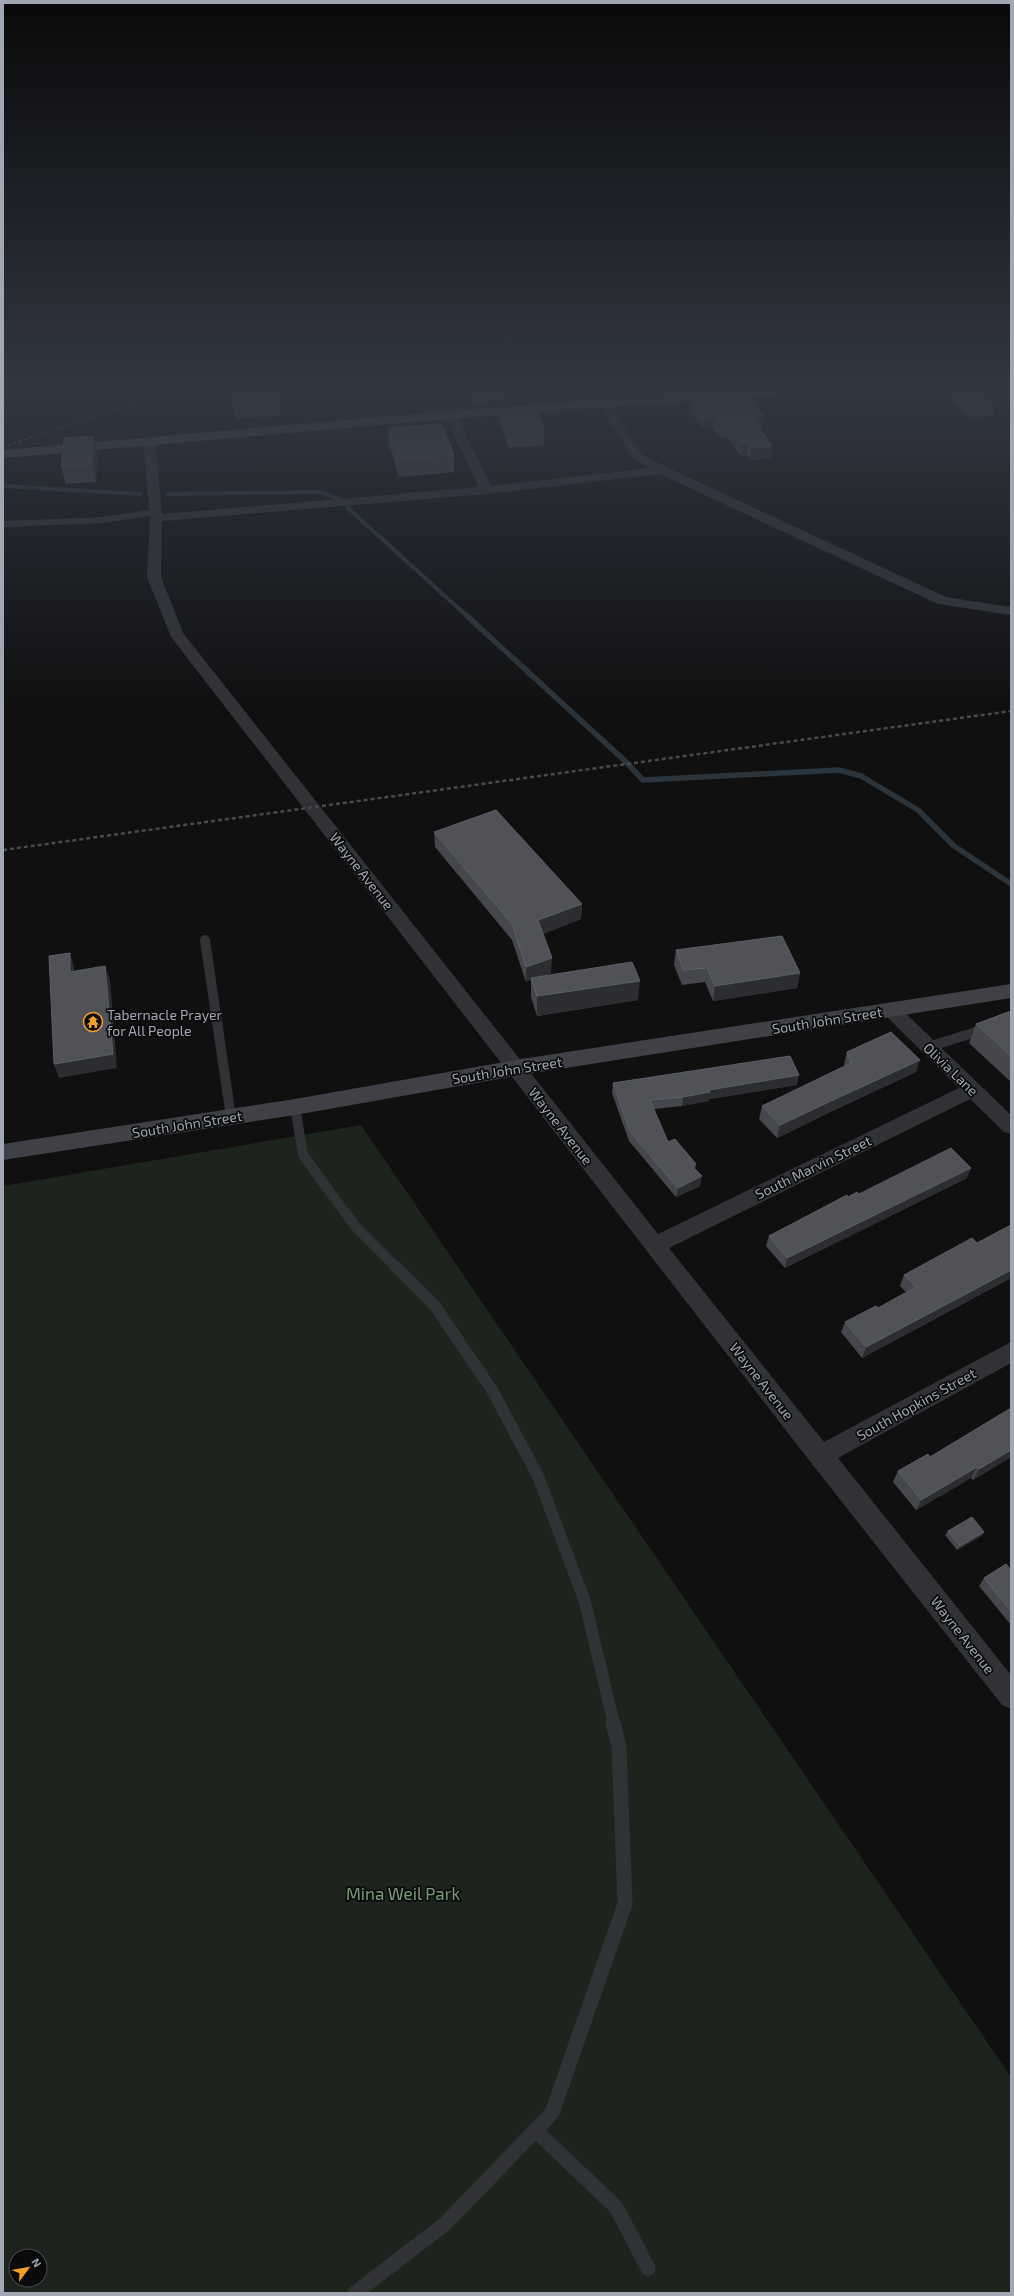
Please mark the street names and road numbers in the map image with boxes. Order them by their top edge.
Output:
street label: Wayne Avenue [327,829,397,913]
street label: South John Street [771,1003,883,1037]
street label: Olivia Lane [920,1039,982,1099]
street label: South John Street [451,1053,563,1087]
street label: Wayne Avenue [526,1084,596,1168]
street label: South John Street [131,1107,243,1141]
street label: South Marvin Street [752,1132,874,1202]
street label: Wayne Avenue [727,1339,797,1423]
street label: South Hopkins Street [853,1364,979,1444]
street label: Wayne Avenue [928,1593,998,1677]

